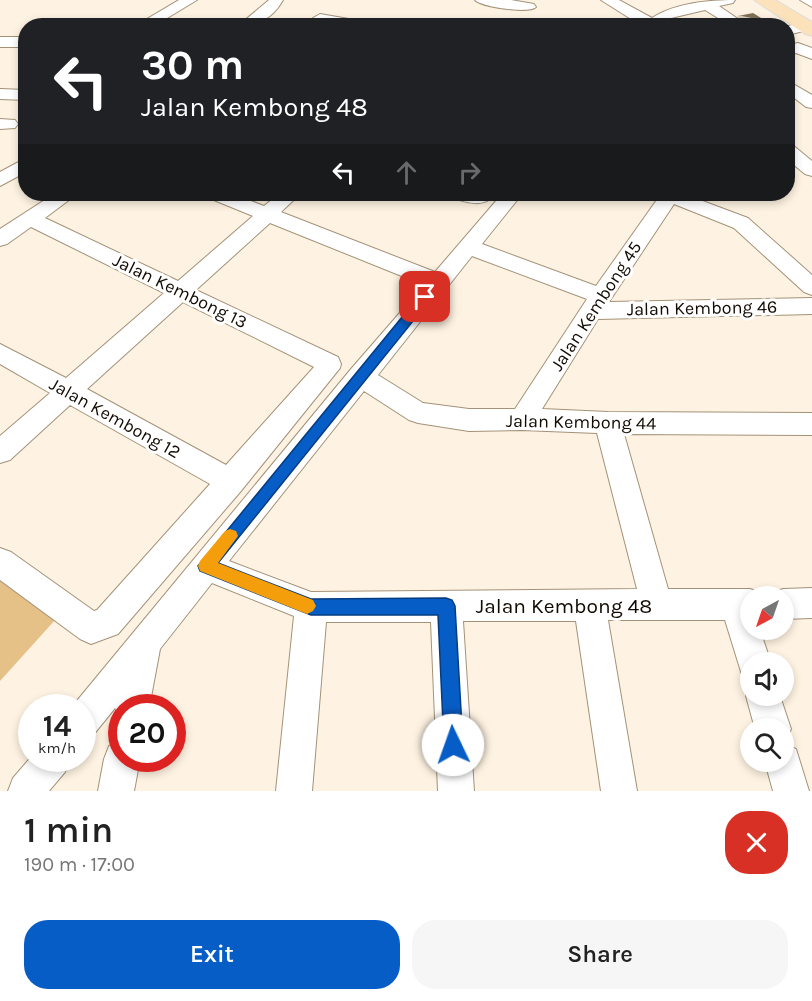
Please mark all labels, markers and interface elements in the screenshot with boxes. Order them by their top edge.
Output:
text: 30 m [141,40,244,90]
icon: left [42,42,120,120]
text: Jalan Kembong 48 [141,91,368,123]
icon: left [327,156,360,189]
icon: ahead [390,156,423,189]
icon: right [453,156,486,189]
street label: Jalan Kembong 45 [546,237,646,375]
street label: Jalan Kembong 13 [109,249,251,333]
pin [399,271,450,322]
icon: arrive [408,280,441,313]
street label: Jalan Kembong 46 [627,296,777,320]
street label: Jalan Kembong 12 [46,373,184,463]
street label: Jalan Kembong 44 [506,410,656,434]
north arrow [740,586,794,640]
map controls [740,586,794,772]
street label: Jalan Kembong 48 [476,594,652,618]
button: sound [740,652,794,706]
speed limit sign: 20 [108,694,186,772]
text: 14 [43,708,71,744]
position arrow [421,713,485,777]
button: search [740,718,794,772]
text: km/h [38,739,76,757]
text: 1 min [24,809,113,851]
button: close [725,811,788,874]
text: 190 m · 17:00 [24,853,135,876]
button: Exit [24,920,400,989]
button: Share [412,920,788,989]

